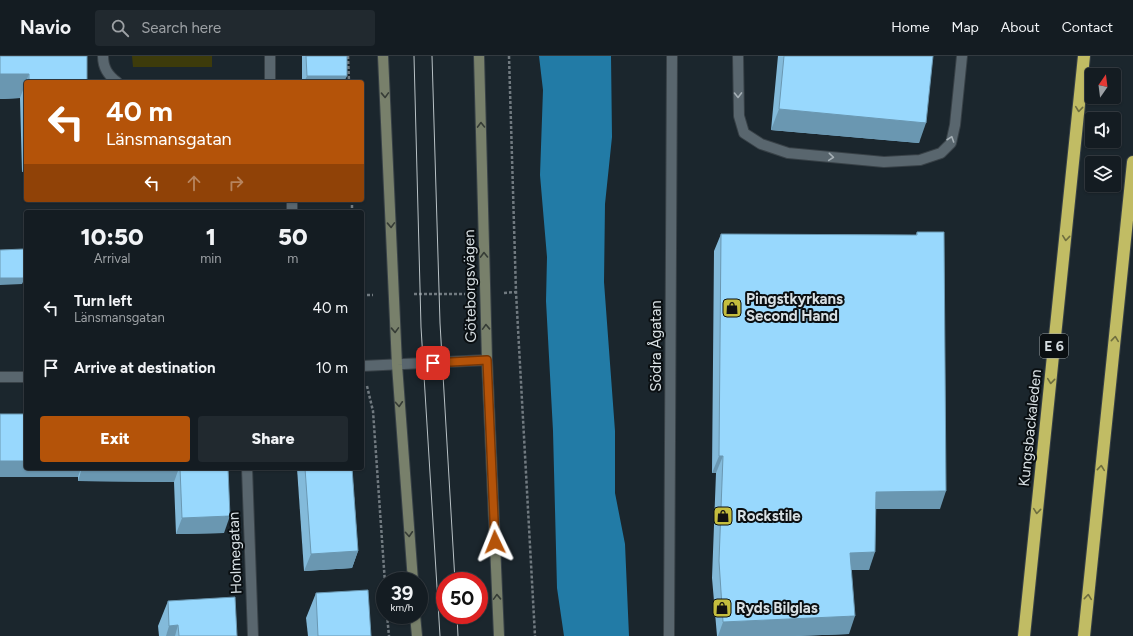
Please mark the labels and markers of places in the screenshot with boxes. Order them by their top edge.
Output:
place label: Pingstkyrkans Second Hand [746,290,843,325]
shop icon: Pingstkyrkans Second Hand [721,297,743,319]
pin [416,346,450,380]
shop icon: Rockstile [712,505,734,527]
place label: Rockstile [737,507,801,525]
shop icon: Ryds Bilglas [711,597,733,619]
place label: Ryds Bilglas [736,599,818,617]

